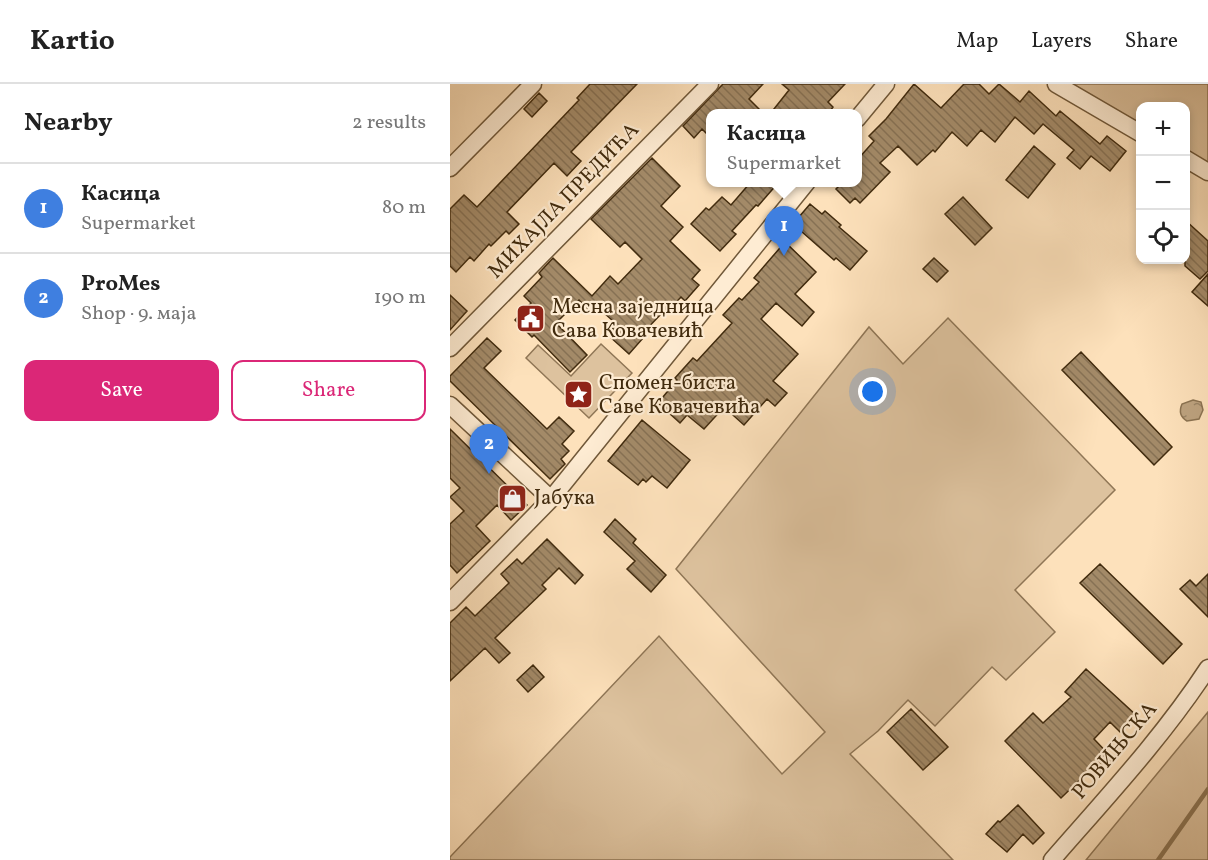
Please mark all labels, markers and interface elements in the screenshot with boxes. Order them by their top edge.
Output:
text: Kartio [30,22,115,61]
text: Map [956,27,998,56]
text: Layers [1031,27,1092,56]
text: Share [1125,27,1178,56]
map controls [1136,102,1190,264]
button: + [1136,102,1190,156]
text: Nearby [24,105,113,141]
text: 2 results [352,109,426,137]
popup [706,109,862,187]
street label: МИХАЈЛА ПРЕДИЋА [482,116,646,285]
text: Касица [727,119,806,150]
text: Supermarket [727,150,841,178]
button: − [1136,156,1190,210]
text: Касица [81,179,161,210]
text: 1 [39,194,48,222]
text: 80 m [382,194,426,222]
pin: 1 [764,206,804,256]
text: Supermarket [81,210,196,238]
button: locate [1136,210,1190,264]
text: ProMes [81,269,160,300]
text: 2 [38,284,49,312]
text: 190 m [374,284,426,312]
place label: Месна заједница Сава Ковачевић [552,293,714,346]
text: Shop · 9. маја [81,300,196,328]
public building icon: Месна заједница Сава Ковачевић [515,303,547,335]
button: Save [24,360,219,421]
button: Share [231,360,426,421]
place label: Спомен-биста Саве Ковачевића [599,369,760,422]
your location [858,377,887,406]
place icon: Спомен-биста Саве Ковачевића [562,379,594,411]
pin: 2 [470,424,508,474]
shop icon: Јабука [497,482,529,514]
place label: Јабука [534,484,595,513]
street label: РОВИЊСКА [1066,696,1165,806]

